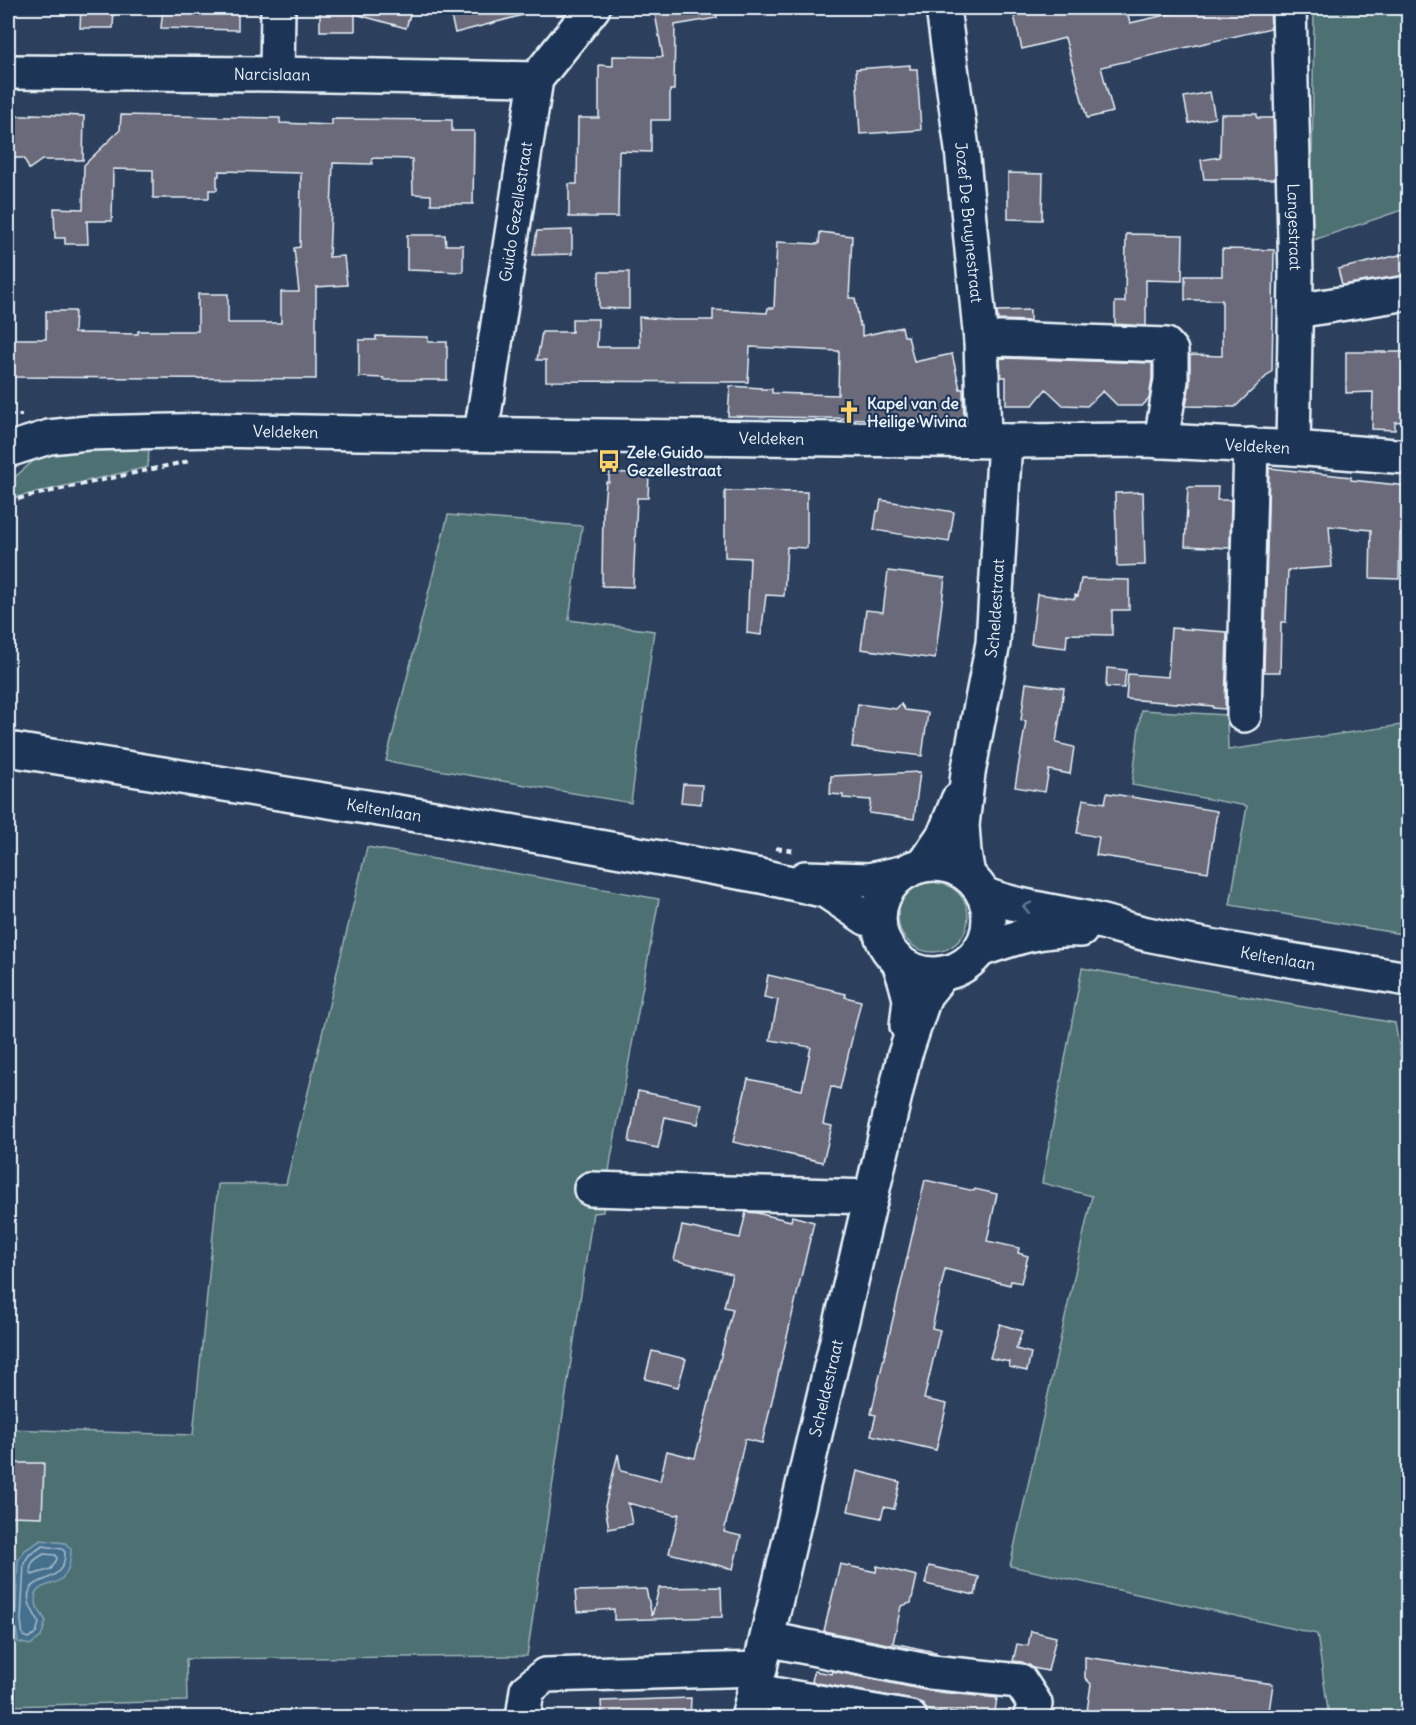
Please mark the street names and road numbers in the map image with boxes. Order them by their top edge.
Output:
street label: Narcislaan [234,64,310,85]
street label: Guido Gezellestraat [495,140,536,283]
street label: Jozef De Bruynestraat [951,141,987,304]
street label: Langestraat [1284,183,1306,271]
street label: Veldeken [253,421,319,442]
street label: Veldeken [739,428,805,449]
street label: Veldeken [1224,434,1291,458]
street label: Scheldestraat [980,558,1008,659]
street label: Keltenlaan [345,794,423,826]
street label: Keltenlaan [1239,942,1317,974]
street label: Scheldestraat [805,1337,847,1439]

